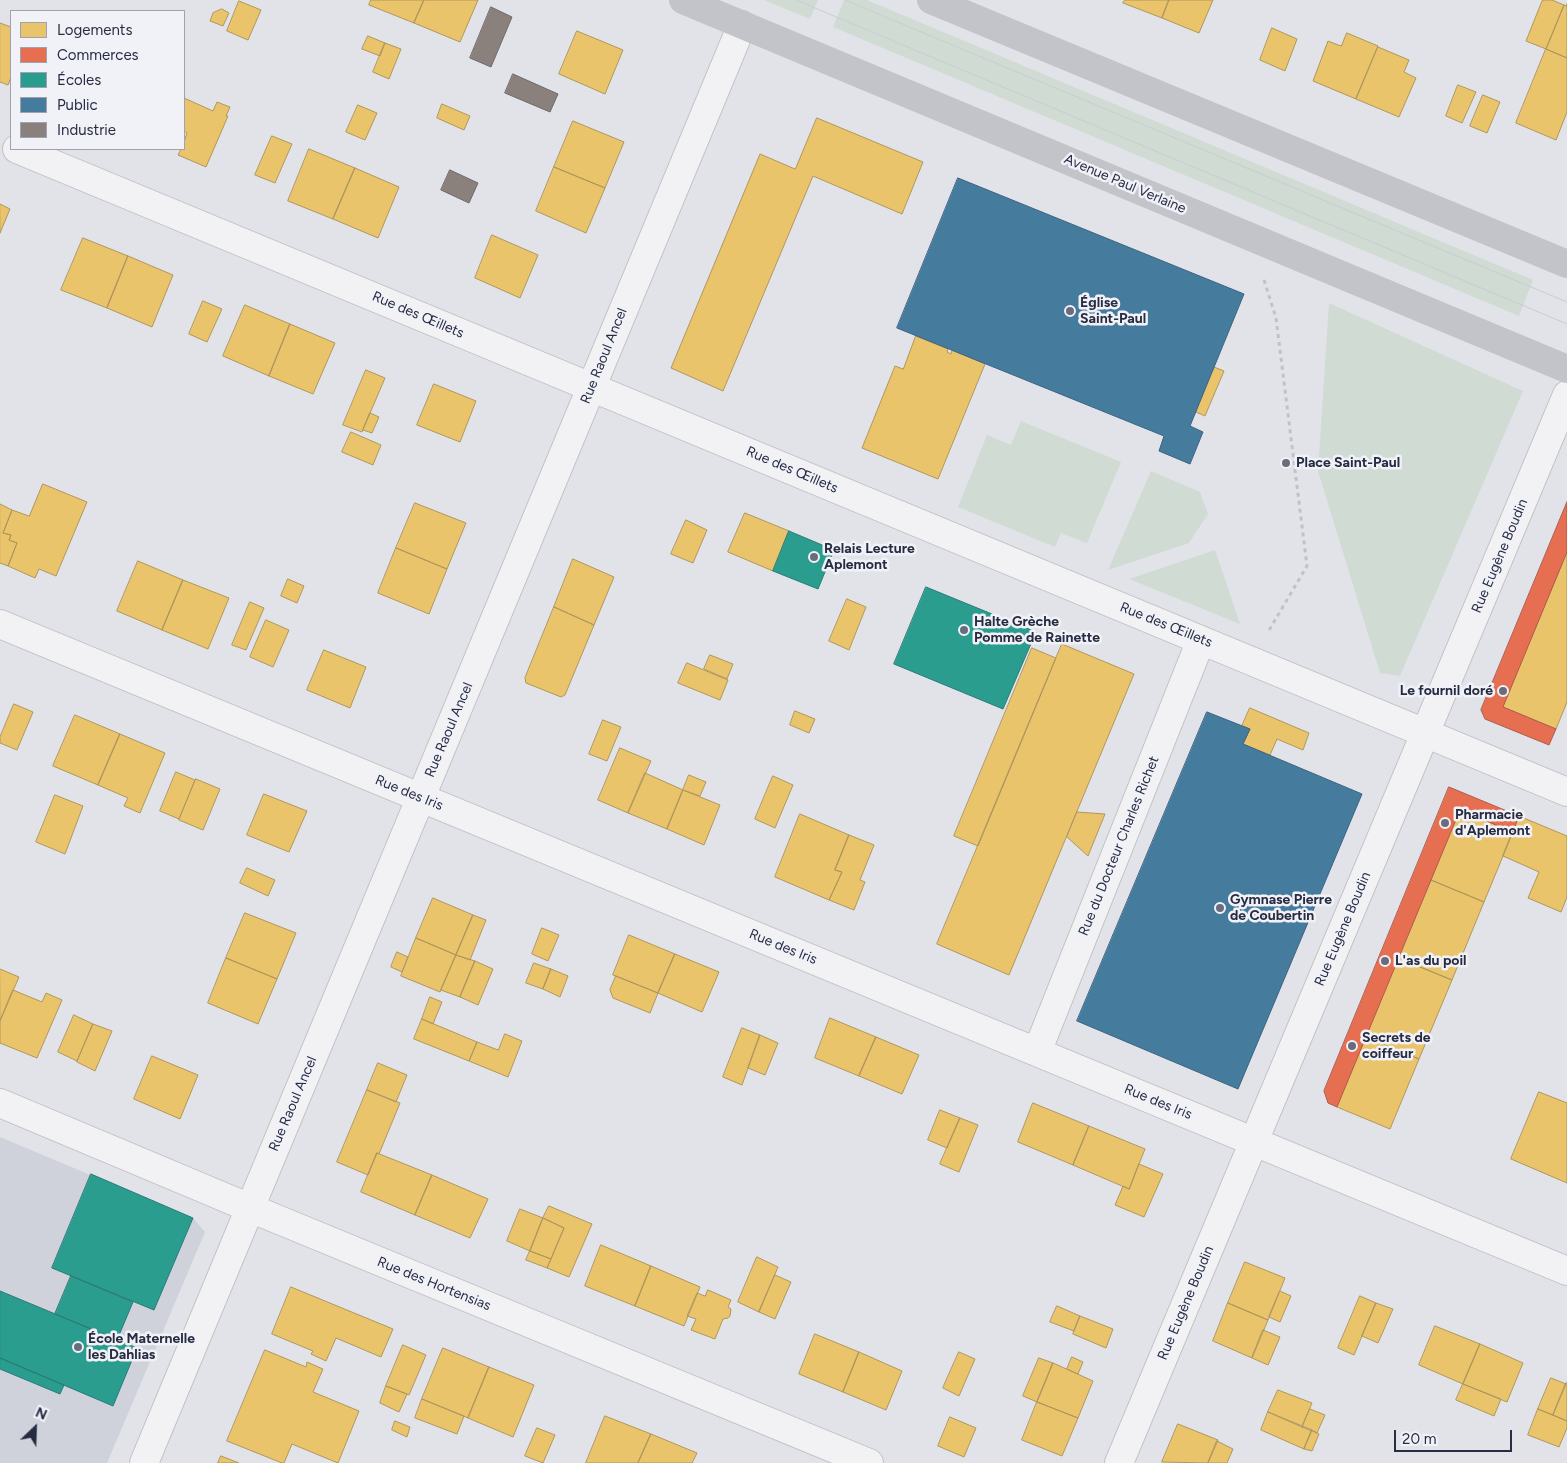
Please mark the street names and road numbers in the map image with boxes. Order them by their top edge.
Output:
street label: Avenue Paul Verlaine [1062,151,1188,217]
street label: Rue des Œillets [370,288,466,342]
street label: Rue Raoul Ancel [577,306,631,406]
street label: Rue des Œillets [744,443,840,497]
street label: Rue Eugène Boudin [1468,496,1532,616]
street label: Rue des Œillets [1117,599,1215,651]
street label: Rue Raoul Ancel [421,680,477,780]
street label: Rue du Docteur Charles Richet [1075,754,1163,938]
street label: Rue des Iris [373,772,445,814]
street label: Rue Eugène Boudin [1311,869,1375,989]
street label: Rue des Iris [747,926,819,968]
street label: Rue Raoul Ancel [265,1054,321,1154]
street label: Rue des Iris [1122,1081,1194,1123]
street label: Rue Eugène Boudin [1154,1243,1218,1363]
street label: Rue des Hortensias [375,1254,493,1314]

